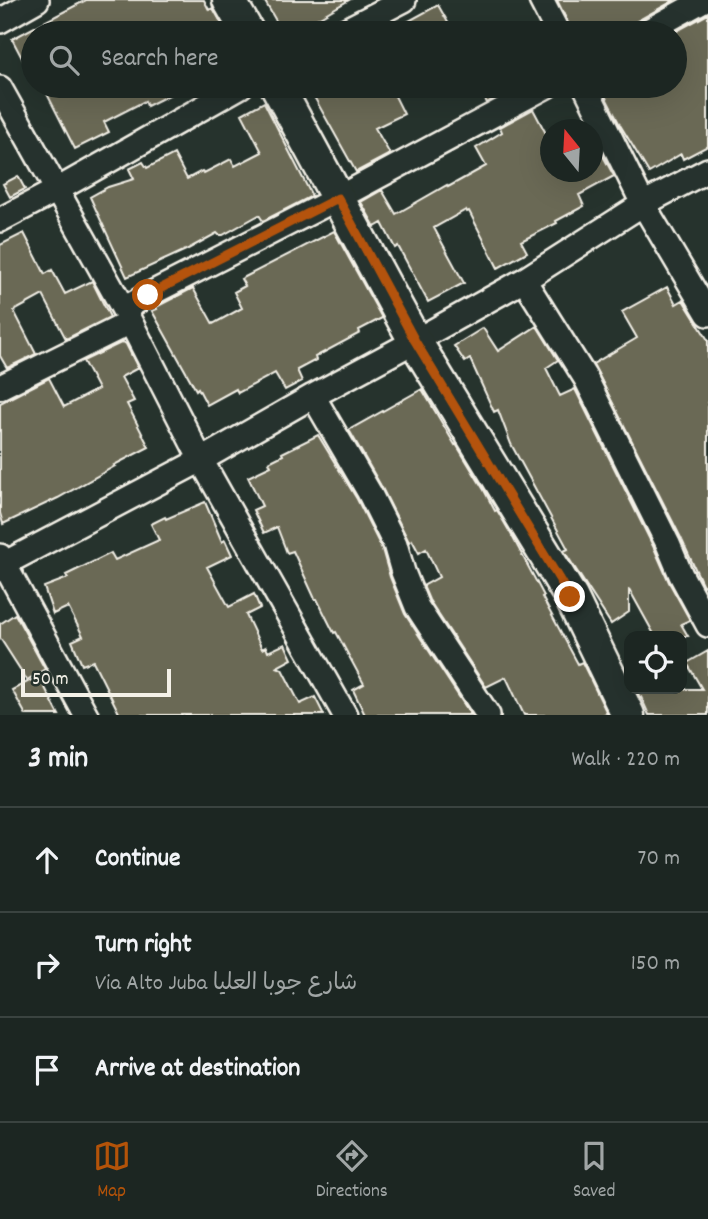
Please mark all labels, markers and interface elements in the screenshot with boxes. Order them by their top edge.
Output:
search box [21,21,687,98]
icon: search [45,41,83,79]
text: Search here [101,41,219,78]
north arrow [540,119,603,182]
route start [132,279,163,310]
route end [554,581,585,612]
map controls [624,631,687,694]
button: locate [624,631,687,694]
scale bar [21,666,172,698]
text: 50 m [32,667,69,694]
text: 3 min [28,739,88,782]
text: Walk · 220 m [572,744,680,777]
icon: ahead [28,841,66,879]
text: Continue [95,841,180,878]
text: 70 m [638,843,680,876]
text: Turn right [95,927,192,964]
icon: right [28,946,66,984]
text: 150 m [631,948,680,981]
text: Via Alto Juba شارع جوبا العليا [95,968,357,1001]
icon: arrive [28,1051,66,1089]
text: Arrive at destination [95,1051,300,1088]
tab: Map [93,1137,131,1206]
tab: Directions [316,1137,388,1206]
tab: Saved [573,1137,615,1206]

